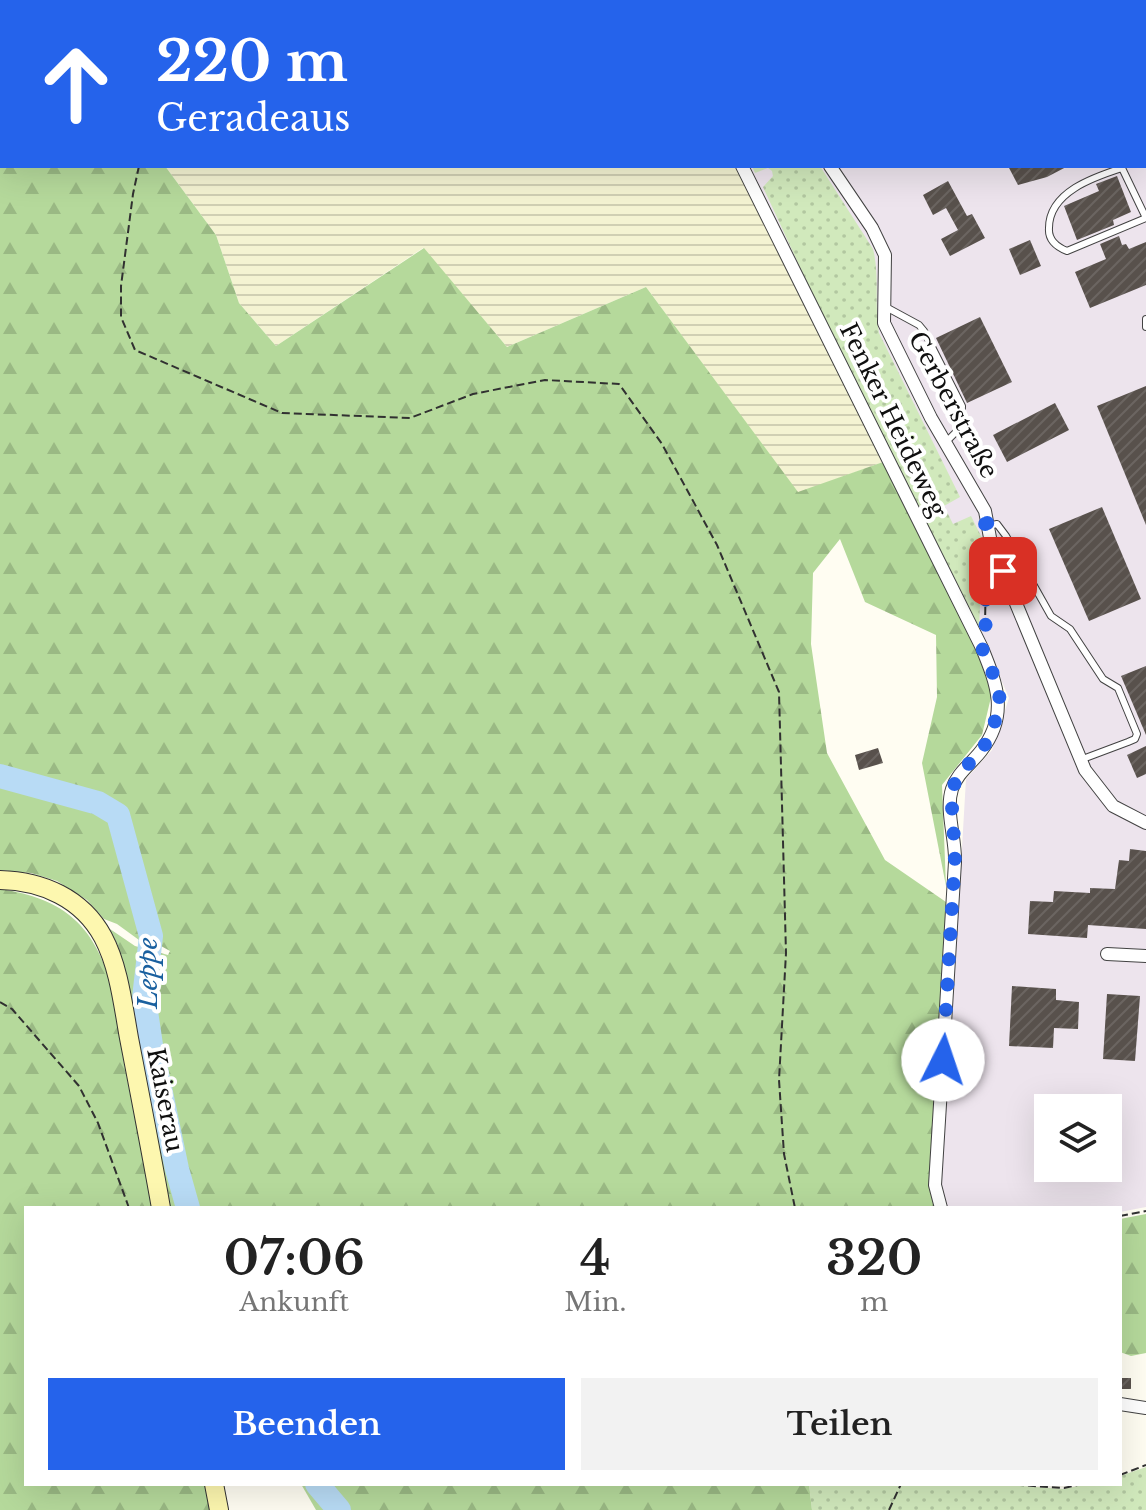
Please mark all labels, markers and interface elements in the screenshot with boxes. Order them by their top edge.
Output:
text: 220 m [156,27,348,96]
icon: ahead [24,32,128,136]
text: Geradeaus [156,96,350,141]
street label: Fenker Heideweg [834,318,953,522]
street label: Gerberstraße [903,327,1004,483]
pin [969,537,1037,605]
icon: arrive [981,549,1025,593]
water label: Leppe [132,937,164,1010]
position arrow [901,1018,985,1102]
street label: Kaiserau [141,1045,190,1155]
map controls [1034,1094,1122,1182]
button: layers [1034,1094,1122,1182]
text: 07:06 [224,1228,365,1288]
text: 4 [580,1228,611,1288]
text: 320 [826,1228,922,1288]
text: Ankunft [239,1286,349,1318]
text: Min. [564,1286,626,1318]
text: m [860,1286,888,1318]
button: Beenden [48,1378,565,1470]
button: Teilen [581,1378,1098,1470]

